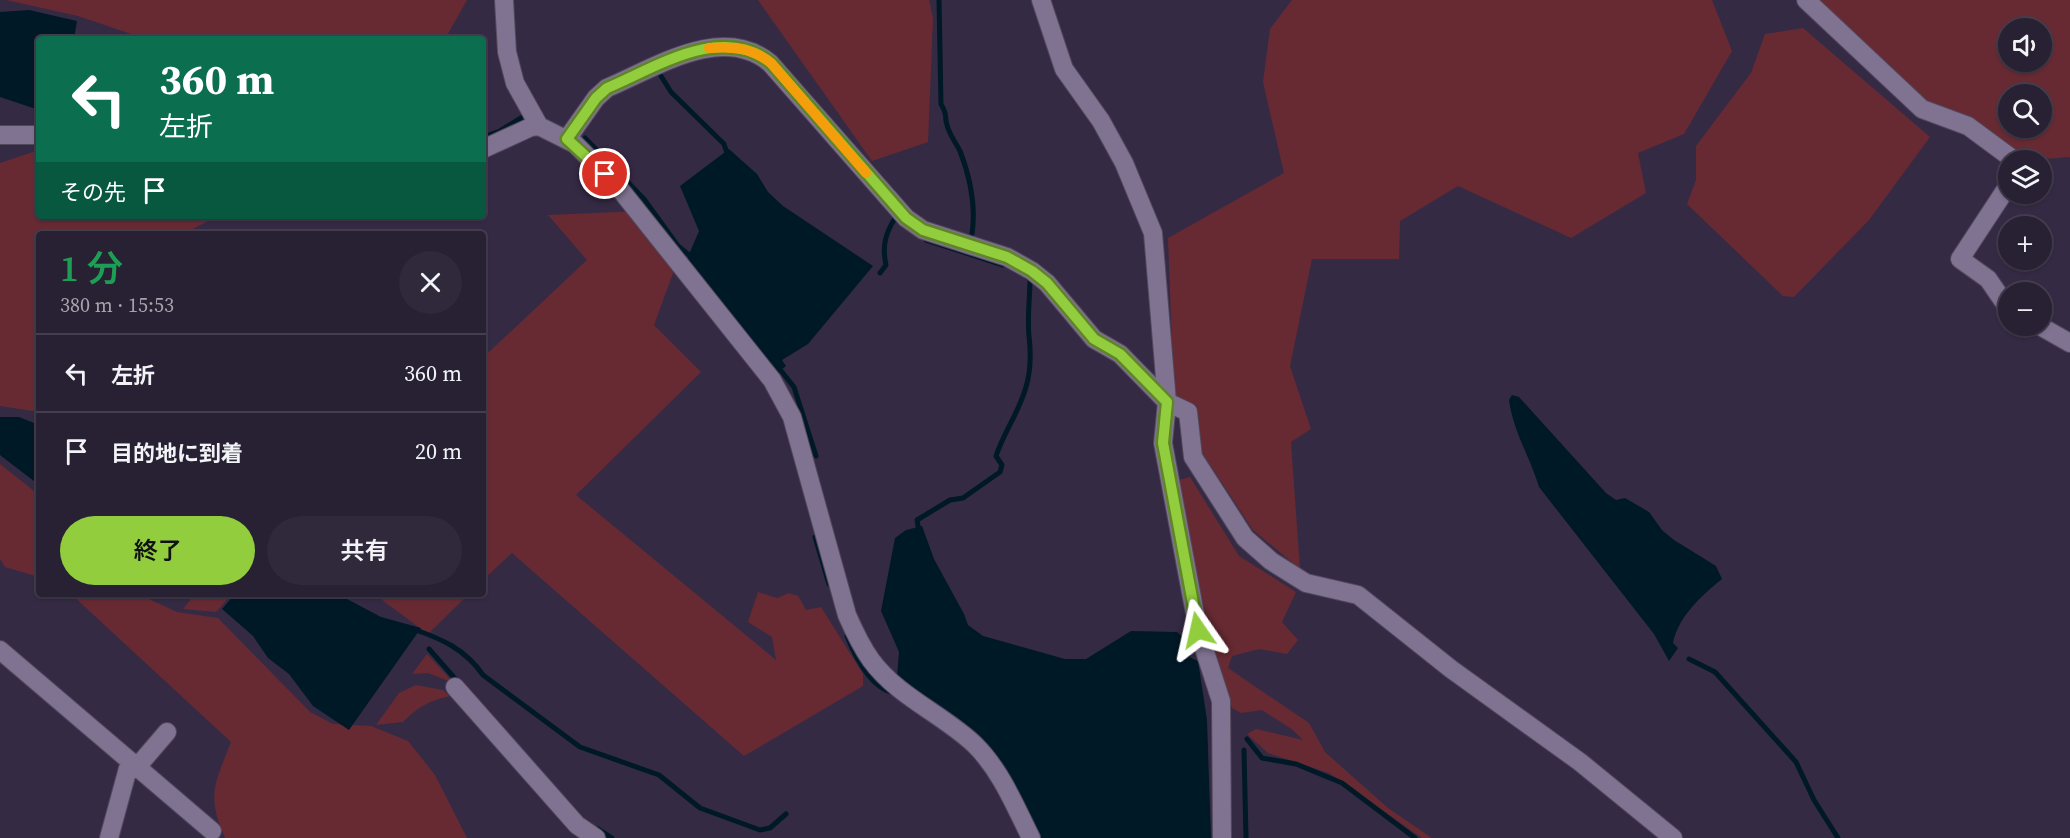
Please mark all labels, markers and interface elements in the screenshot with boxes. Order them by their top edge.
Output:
map controls [1998,18,2052,336]
button: sound [1998,18,2052,72]
text: 360 m [159,50,274,108]
icon: left [60,60,138,138]
button: search [1998,84,2052,138]
text: 左折 [159,108,213,145]
pin [579,148,630,199]
button: layers [1998,150,2052,204]
icon: arrive [588,157,621,190]
icon: arrive [138,174,171,207]
text: その先 [60,177,126,207]
button: + [1998,216,2052,270]
text: 1 分 [60,244,123,293]
button: close [399,251,462,314]
button: − [1998,282,2052,336]
text: 380 m · 15:53 [60,291,174,319]
icon: left [60,357,93,390]
text: 360 m [404,358,462,388]
text: 左折 [111,360,155,390]
icon: arrive [60,435,93,468]
text: 20 m [415,436,462,466]
text: 目的地に到着 [111,438,243,468]
button: 終了 [60,516,255,585]
button: 共有 [267,516,462,585]
position arrow [1166,598,1230,662]

